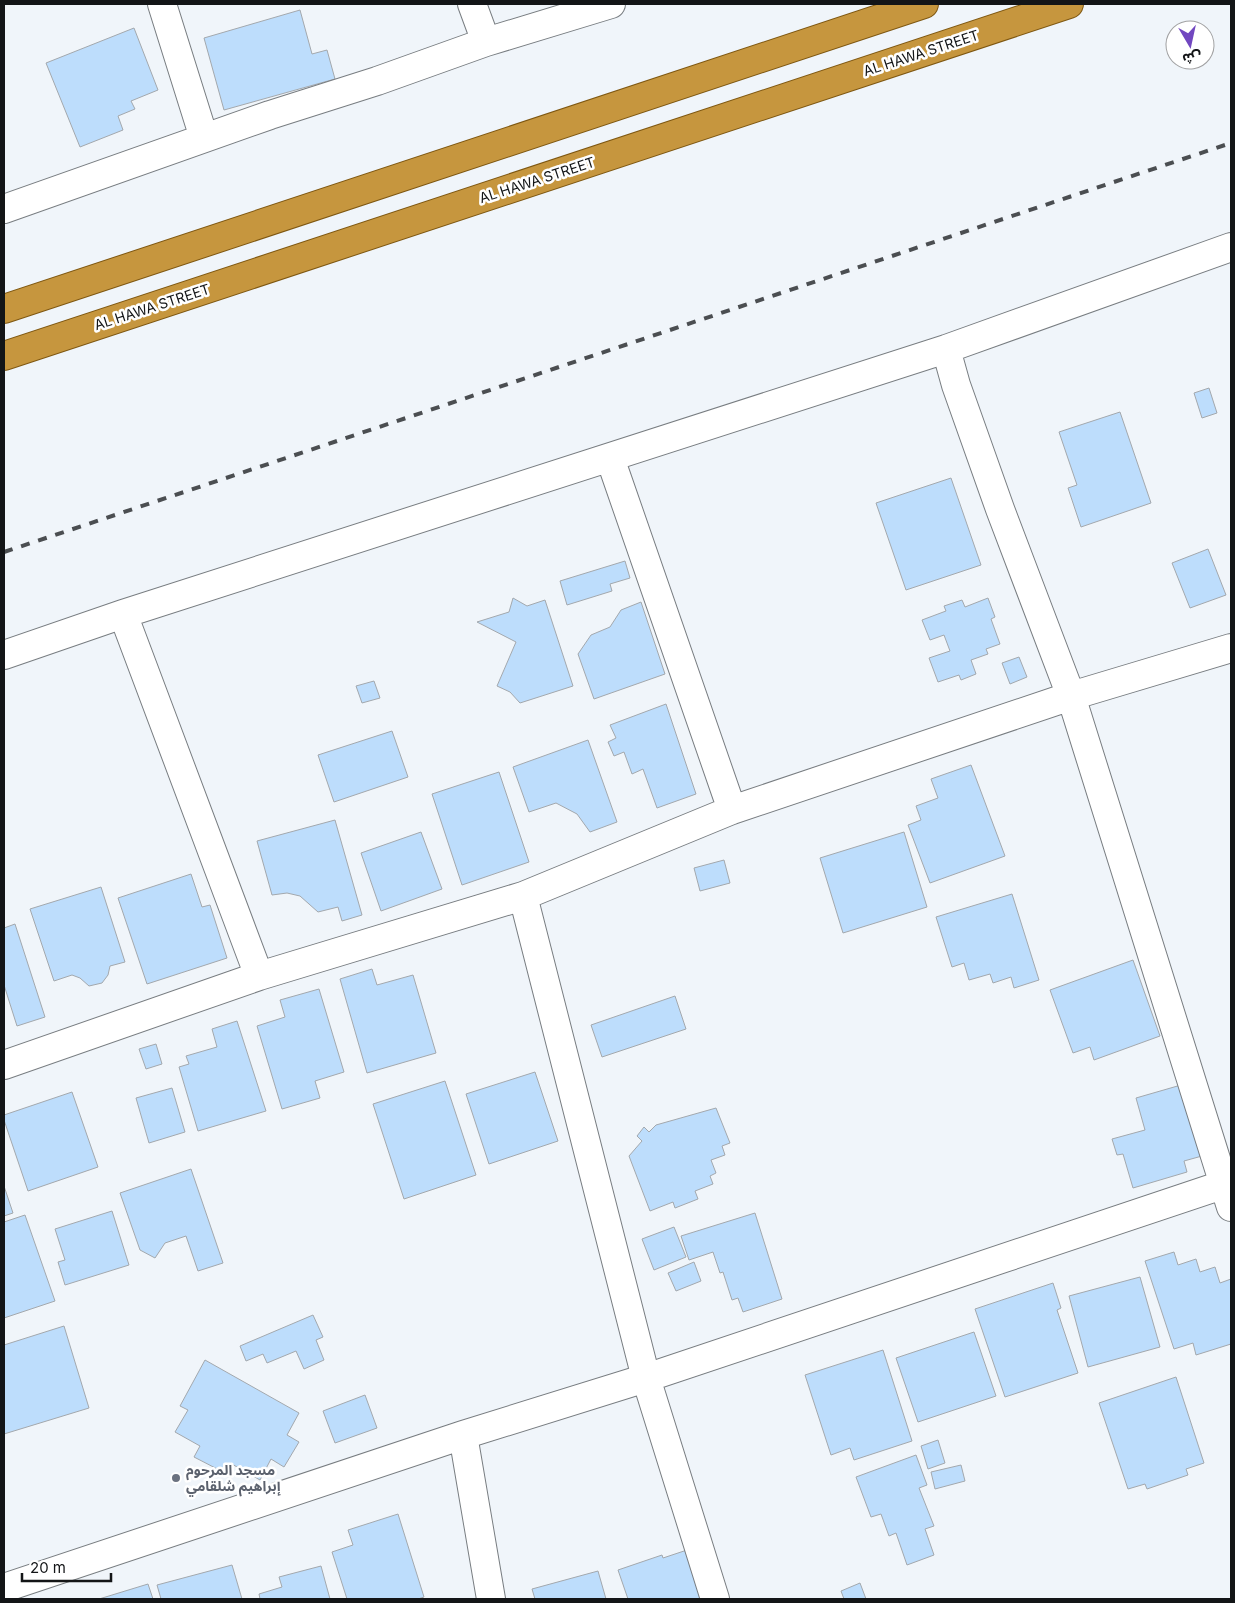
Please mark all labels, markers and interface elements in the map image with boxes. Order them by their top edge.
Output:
north arrow [1165,20,1215,70]
street label: AL HAWA STREET [861,26,981,79]
text: ش [1181,48,1203,68]
street label: AL HAWA STREET [477,153,597,206]
street label: AL HAWA STREET [92,280,212,333]
place label: مسجد المرحوم إبراهيم شلقامي [186,1461,281,1497]
marker: مسجد المرحوم إبراهيم شلقامي [170,1472,182,1484]
scale bar [22,1550,111,1582]
text: 20 m [30,1558,66,1577]

